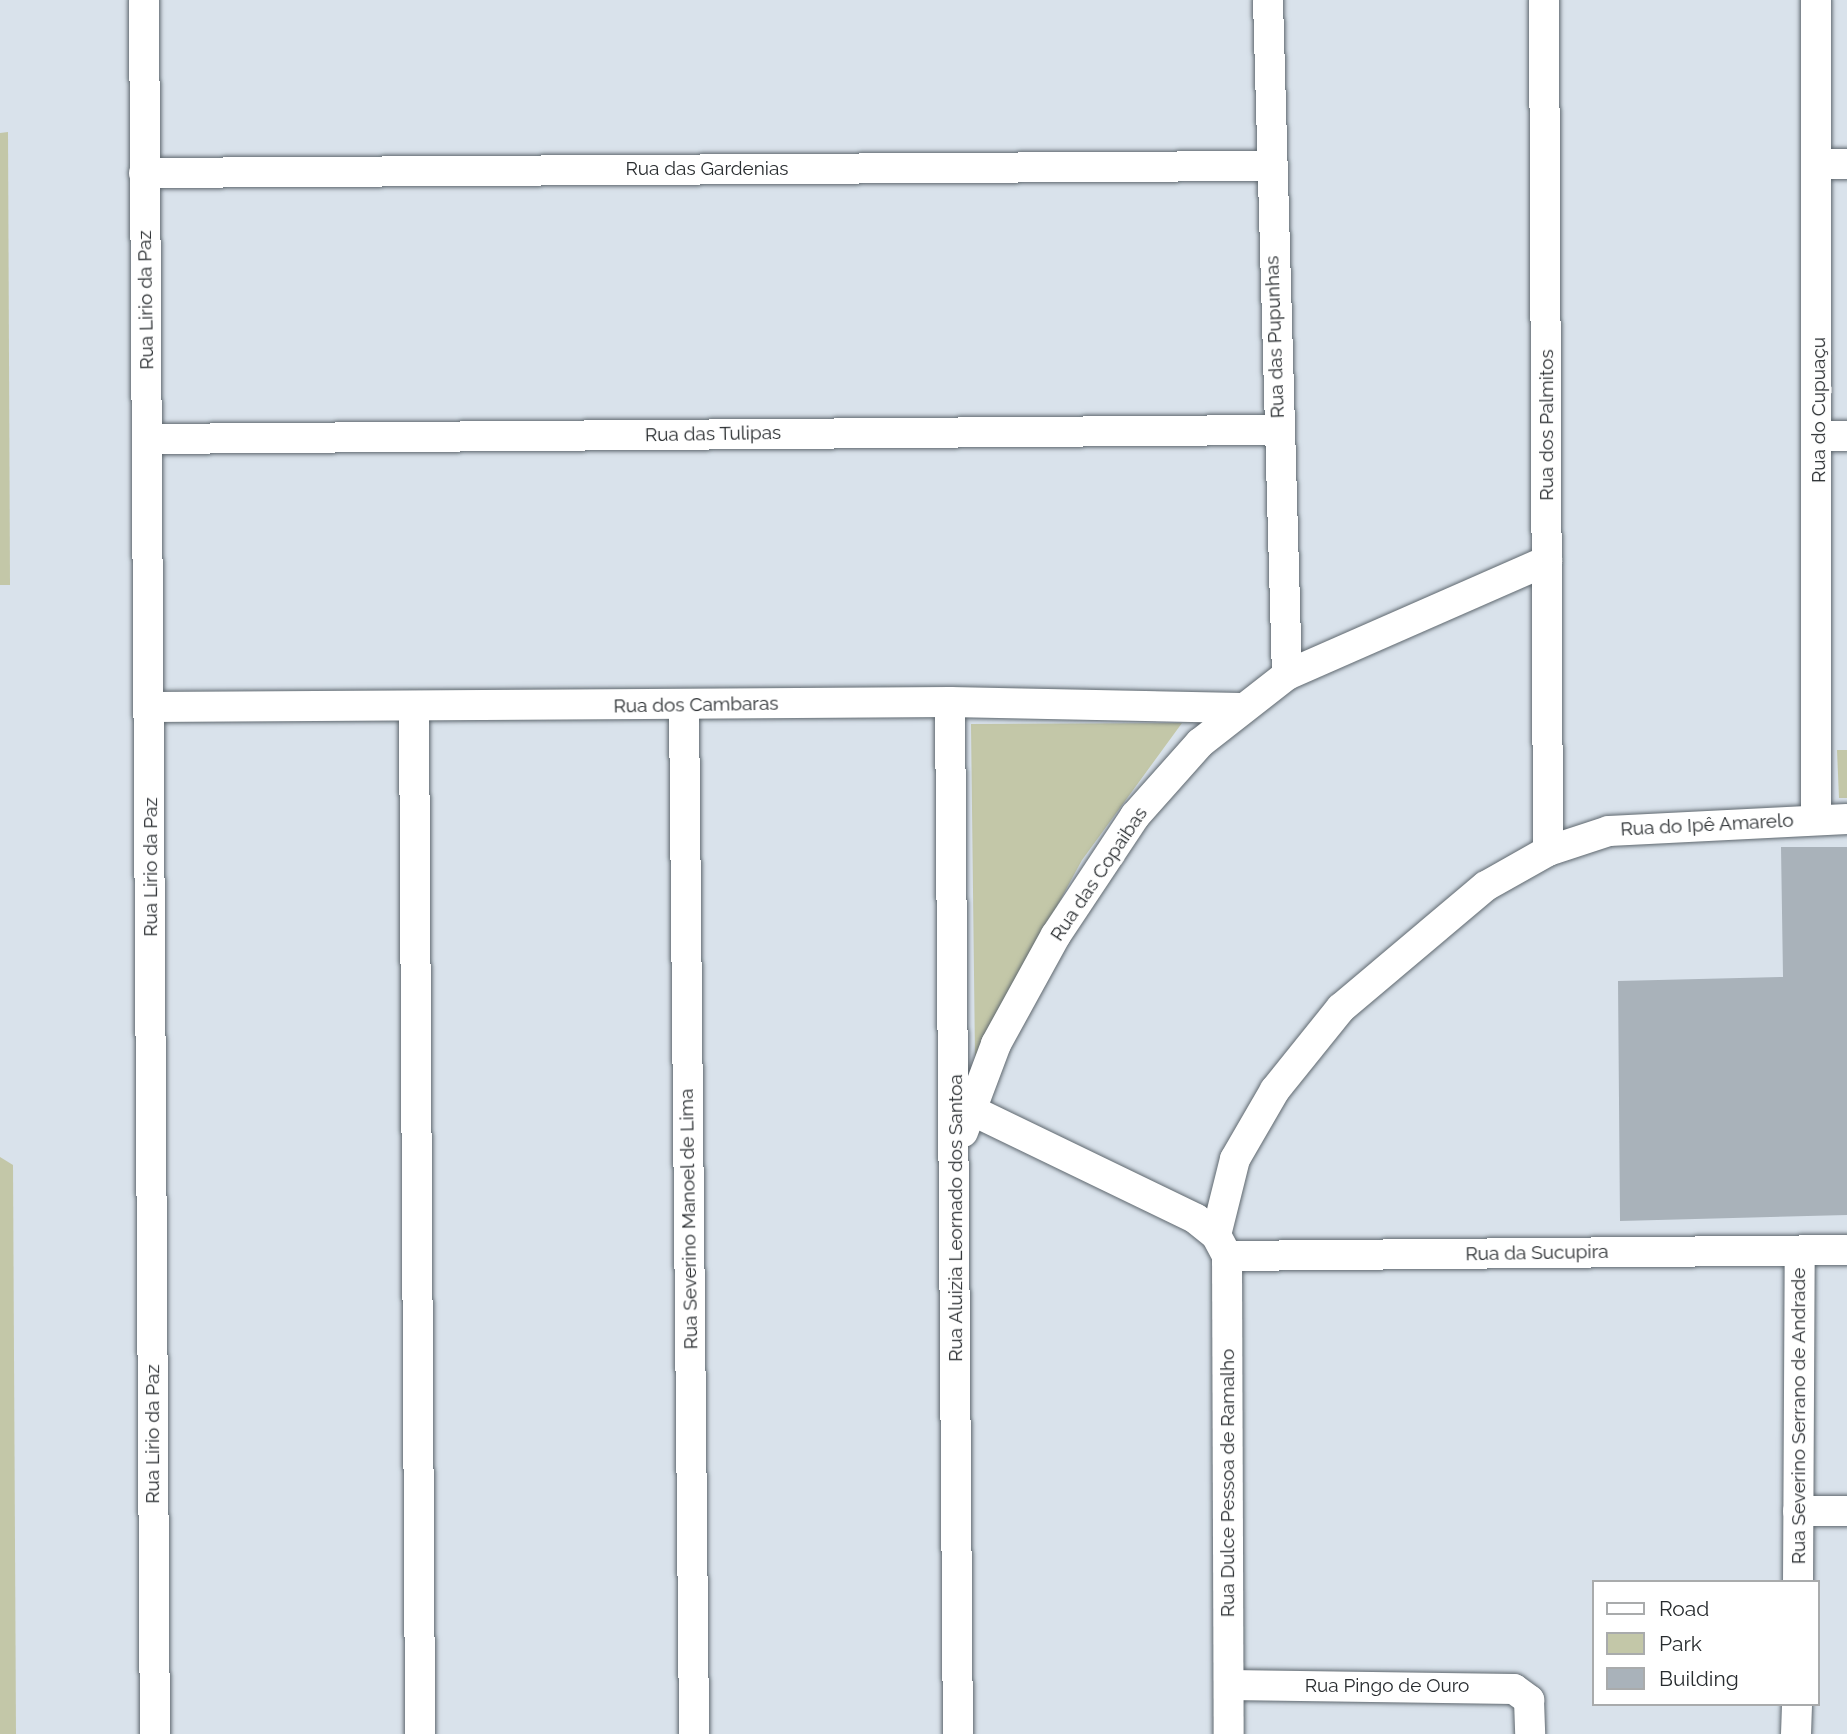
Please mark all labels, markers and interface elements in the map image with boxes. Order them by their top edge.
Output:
street label: Rua das Gardenias [625,158,789,180]
street label: Rua Lirio da Paz [133,230,159,370]
street label: Rua das Pupunhas [1261,255,1289,419]
street label: Rua do Cupuaçu [1808,337,1830,483]
street label: Rua dos Palmitos [1536,349,1558,501]
street label: Rua das Tulipas [644,421,782,447]
street label: Rua dos Cambaras [613,692,779,718]
street label: Rua Lirio da Paz [140,797,162,937]
street label: Rua das Copaibas [1046,803,1152,945]
street label: Rua do Ipê Amarelo [1620,809,1794,841]
street label: Rua Aluizia Leornado dos Santoa [945,1074,967,1362]
street label: Rua Severino Manoel de Lima [675,1088,703,1350]
street label: Rua da Sucupira [1465,1240,1609,1266]
street label: Rua Severino Serrano de Andrade [1788,1267,1810,1565]
street label: Rua Dulce Pessoa de Ramalho [1217,1349,1239,1617]
street label: Rua Lirio da Paz [142,1364,164,1504]
legend [1591,1580,1819,1706]
text: Road [1659,1596,1709,1621]
text: Park [1659,1631,1702,1656]
text: Building [1659,1666,1739,1691]
street label: Rua Pingo de Ouro [1305,1675,1469,1697]

